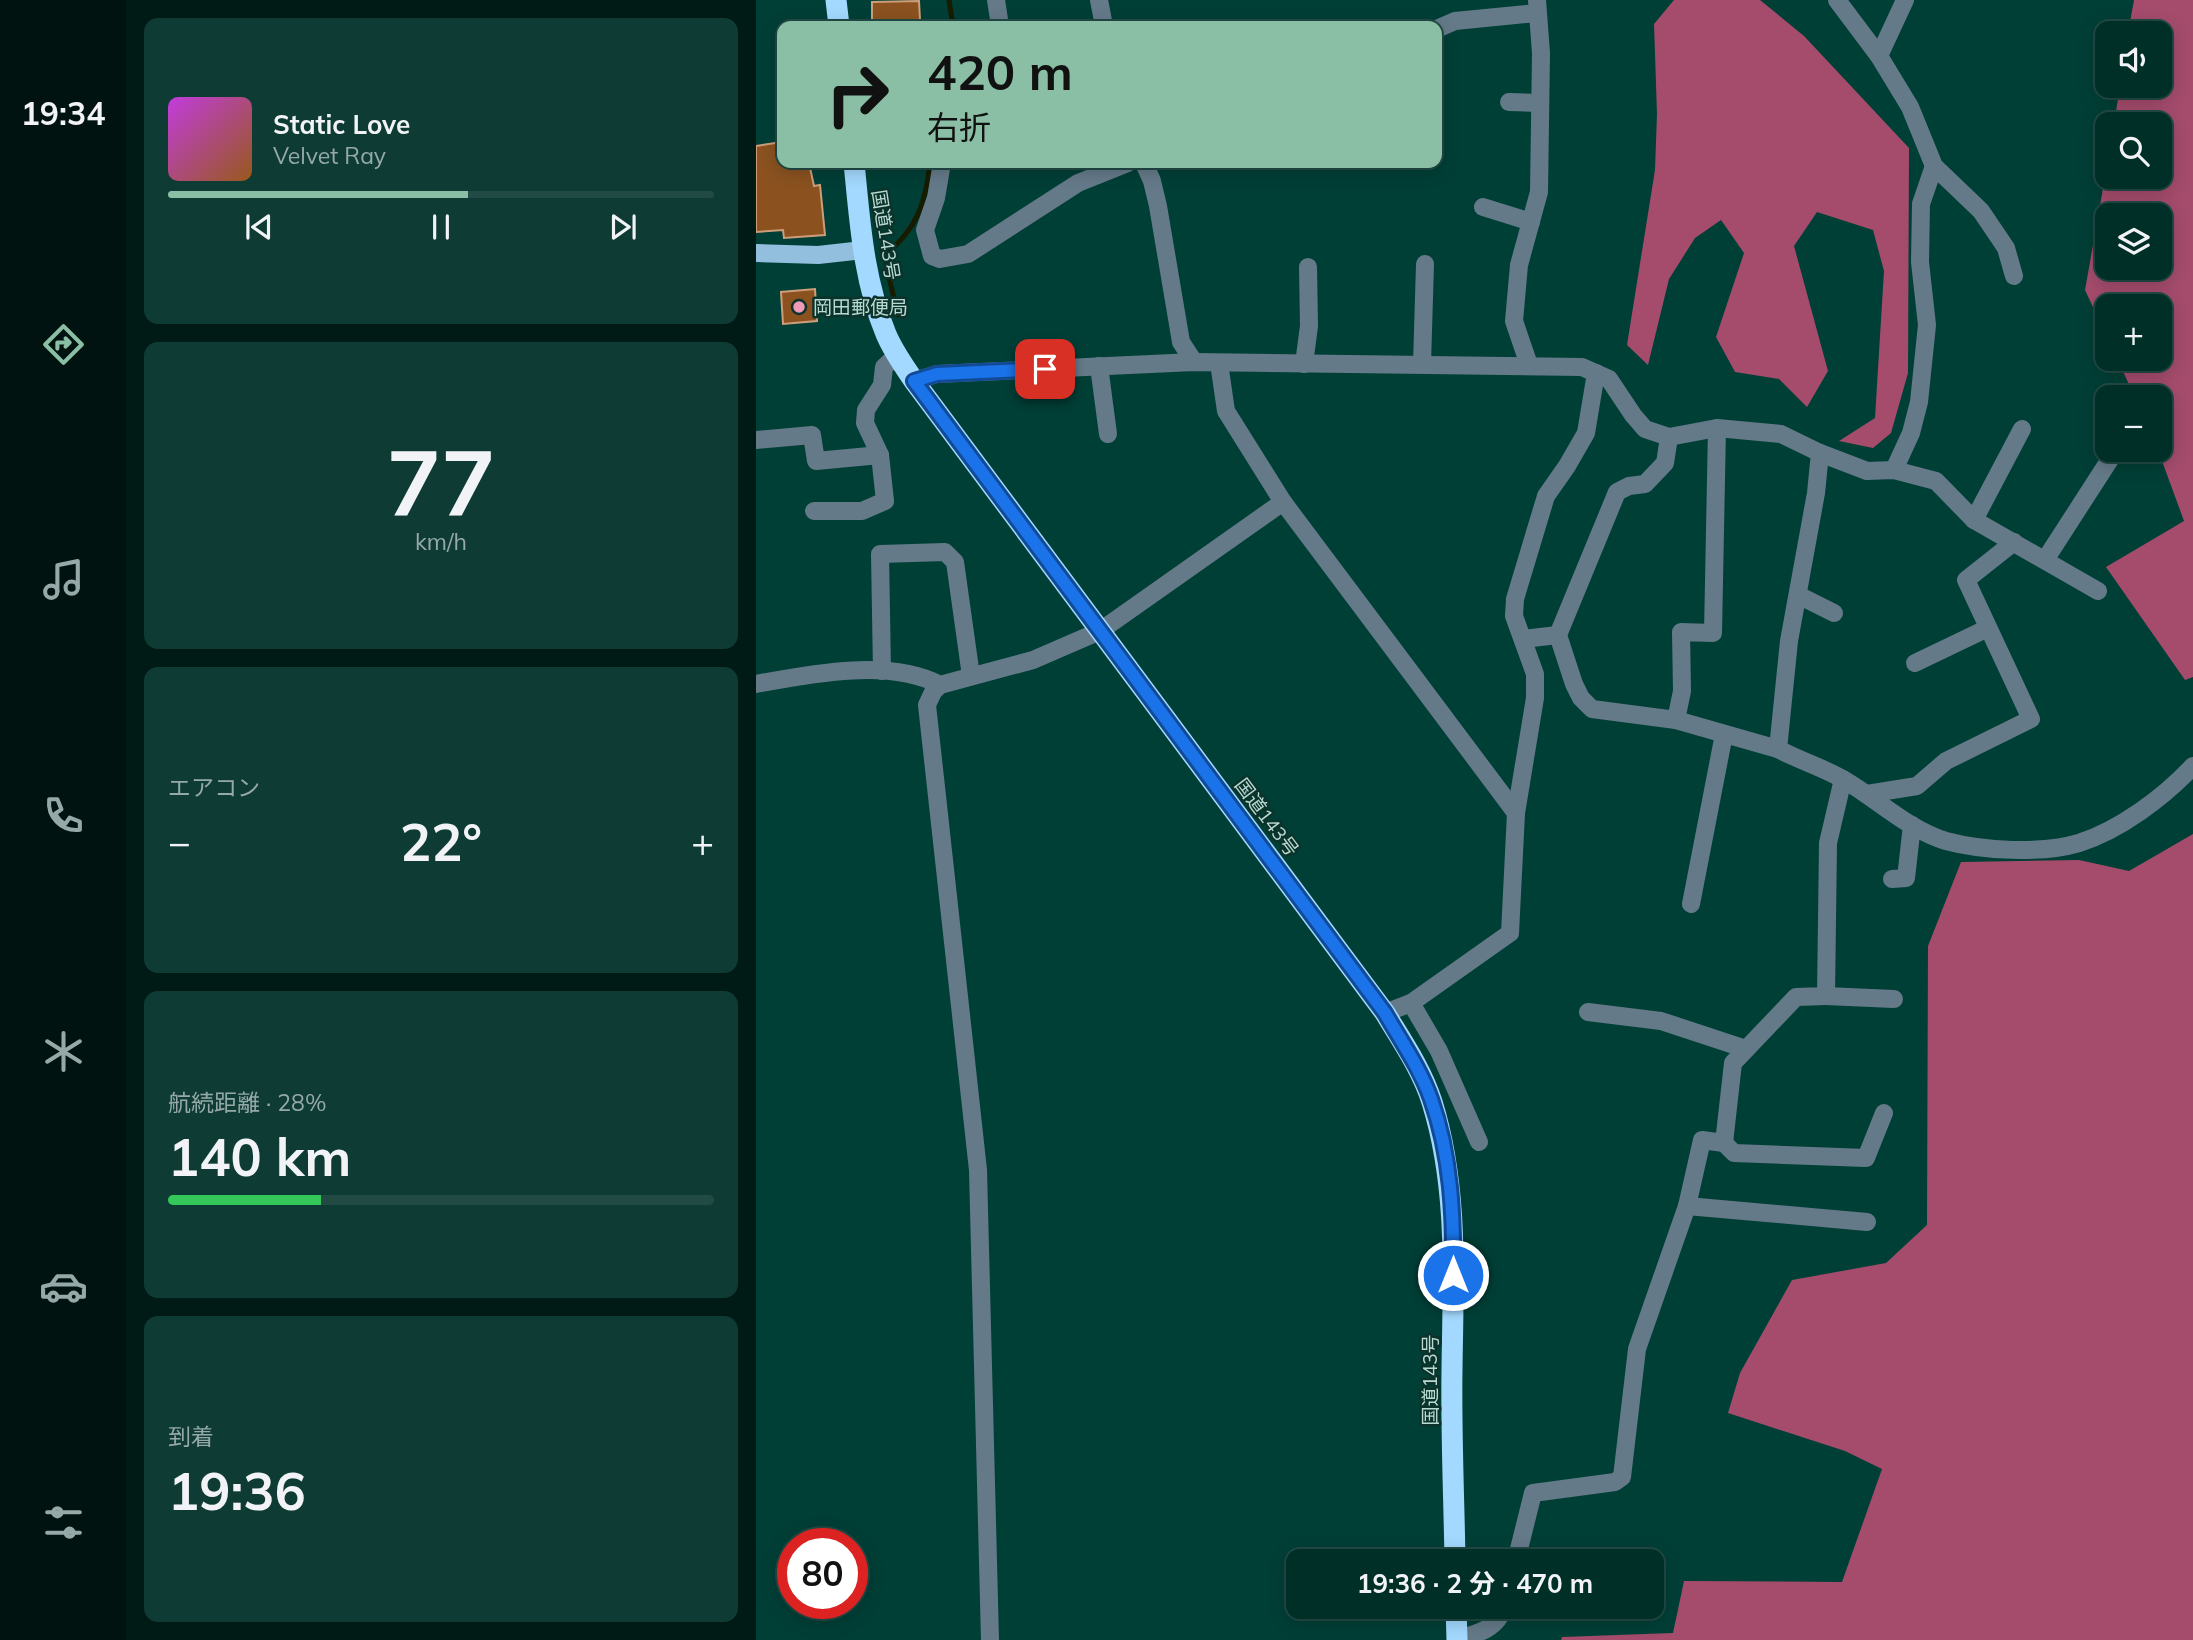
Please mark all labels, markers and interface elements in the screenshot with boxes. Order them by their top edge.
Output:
map controls [2095,21,2172,462]
button: sound [2095,21,2172,98]
text: 420 m [927,41,1073,102]
icon: right [812,49,903,140]
text: 19:34 [21,93,105,133]
text: 右折 [927,107,991,147]
text: Static Love [273,108,410,141]
button: search [2095,112,2172,189]
text: Velvet Ray [273,141,386,170]
street label: 国道143号 [867,188,905,282]
button: layers [2095,203,2172,280]
icon: previous [240,208,278,246]
icon: pause [422,208,460,246]
icon: next [604,208,642,246]
button: + [2095,294,2172,371]
place label: 岡田郵便局 [813,295,908,319]
marker: 岡田郵便局 [791,299,807,315]
icon: directions [39,320,88,369]
pin [1015,339,1075,399]
icon: arrive [1026,350,1064,388]
button: − [2095,385,2172,462]
text: 77 [386,424,496,538]
text: km/h [415,527,467,556]
icon: music [39,555,88,604]
text: エアコン [168,773,260,802]
street label: 国道143号 [1230,773,1304,861]
icon: phone [39,791,88,840]
text: 22° [400,809,482,874]
text: − [168,818,191,866]
text: + [691,818,714,866]
icon: climate [39,1027,88,1076]
text: 航続距離 · 28% [168,1088,326,1117]
text: 140 km [168,1124,351,1189]
position arrow [1416,1238,1490,1312]
icon: car [39,1262,88,1311]
street label: 国道143号 [1418,1334,1442,1426]
text: 到着 [168,1422,214,1451]
text: 19:36 [168,1458,306,1523]
icon: filters [39,1498,88,1547]
speed limit sign: 80 [777,1528,868,1619]
text: 19:36 · 2 分 · 470 m [1357,1567,1593,1600]

